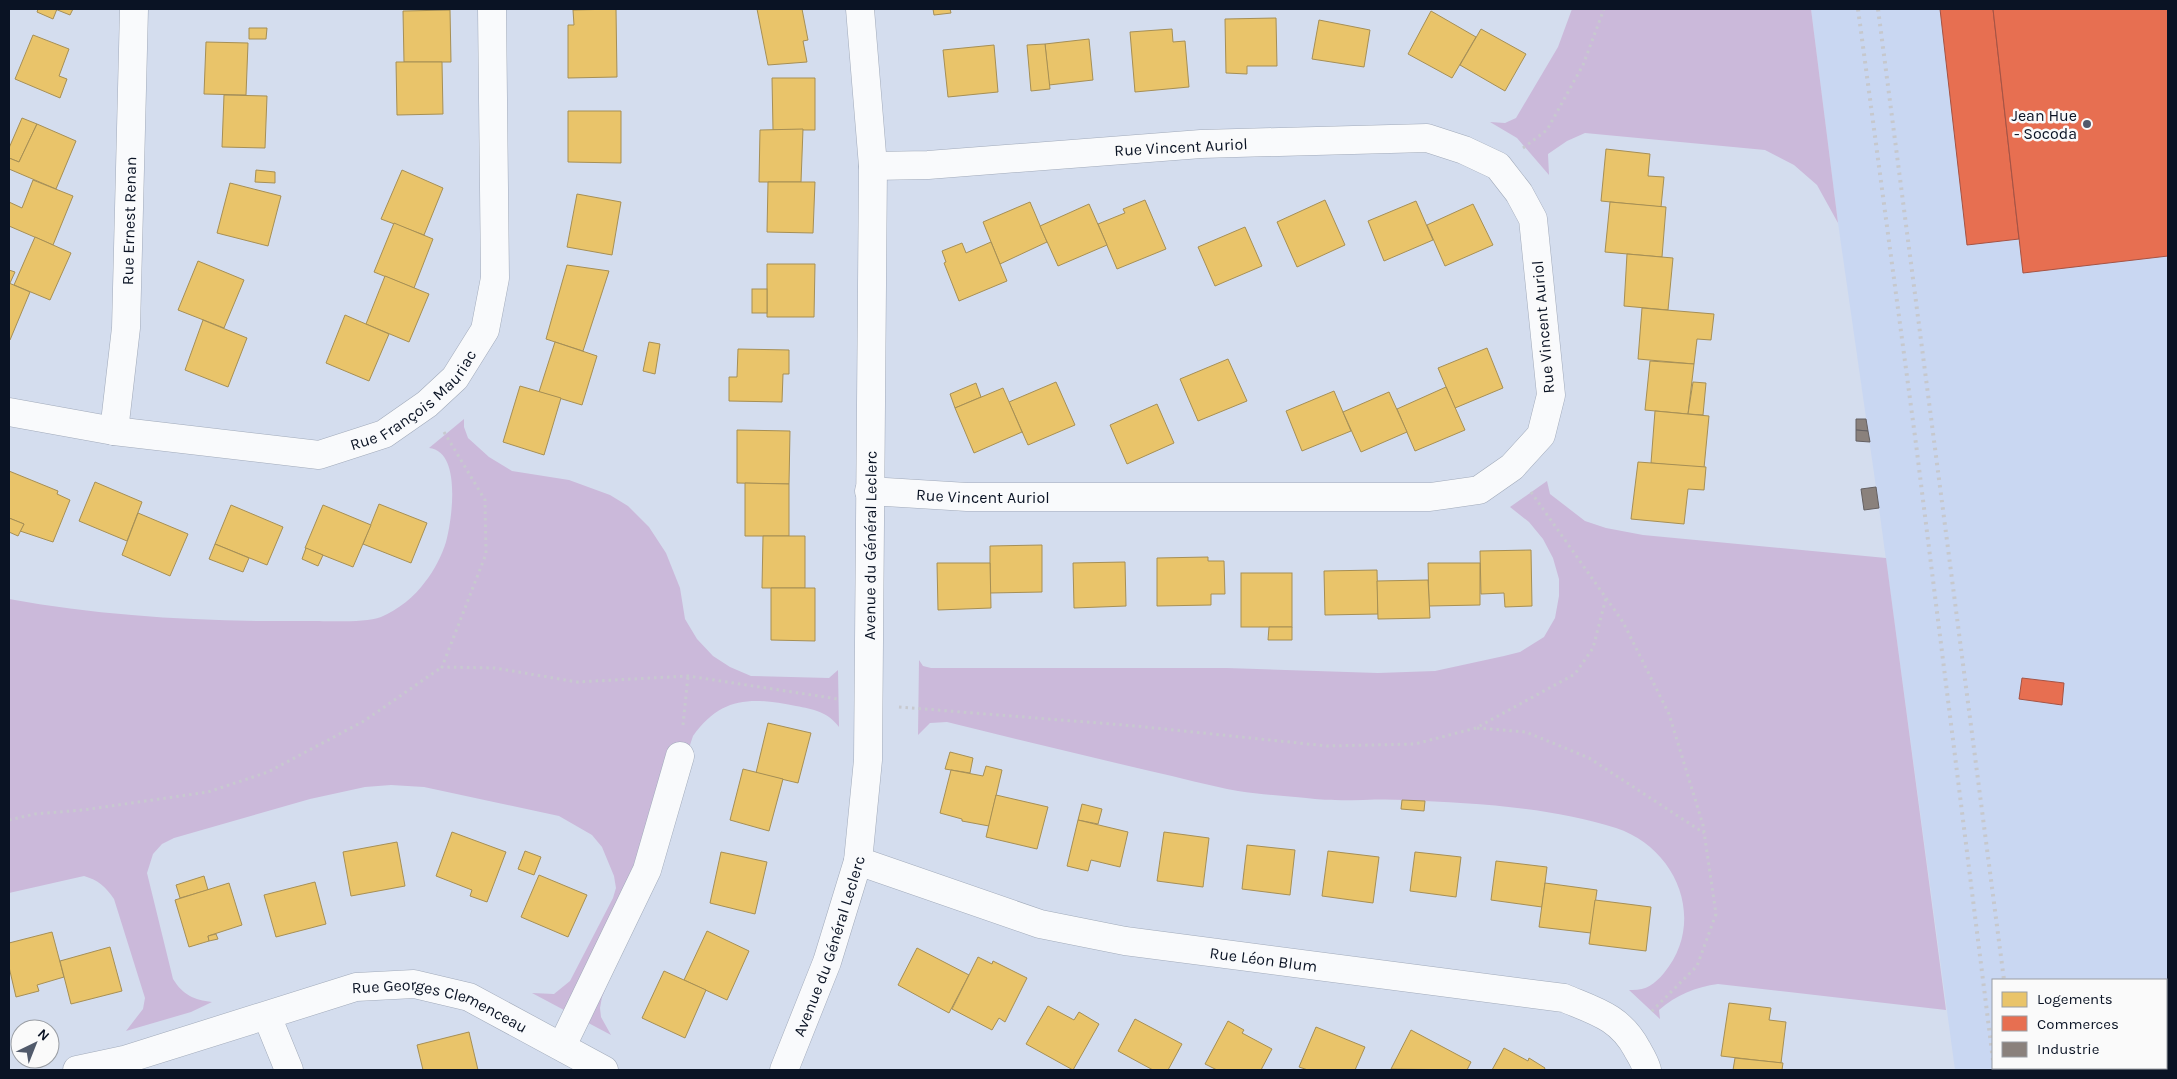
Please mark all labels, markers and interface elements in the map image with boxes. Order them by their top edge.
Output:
place label: Jean Hue - Socoda [2011,106,2077,143]
marker: Jean Hue - Socoda [2081,118,2093,130]
street label: Rue Vincent Auriol [1114,134,1248,160]
street label: Rue Ernest Renan [118,156,140,285]
street label: Rue Vincent Auriol [1528,260,1558,394]
street label: Rue François Mauriac [347,346,480,454]
street label: Avenue du Général Leclerc [860,451,880,640]
street label: Rue Vincent Auriol [915,484,1050,507]
street label: Avenue du Général Leclerc [789,855,868,1039]
street label: Rue Léon Blum [1208,943,1319,975]
street label: Rue Georges Clemenceau [351,974,531,1036]
legend [1992,979,2167,1069]
text: Logements [2037,990,2113,1008]
text: Commerces [2037,1015,2119,1033]
north arrow [10,1019,60,1069]
text: N [34,1025,53,1045]
text: Industrie [2037,1040,2099,1058]

